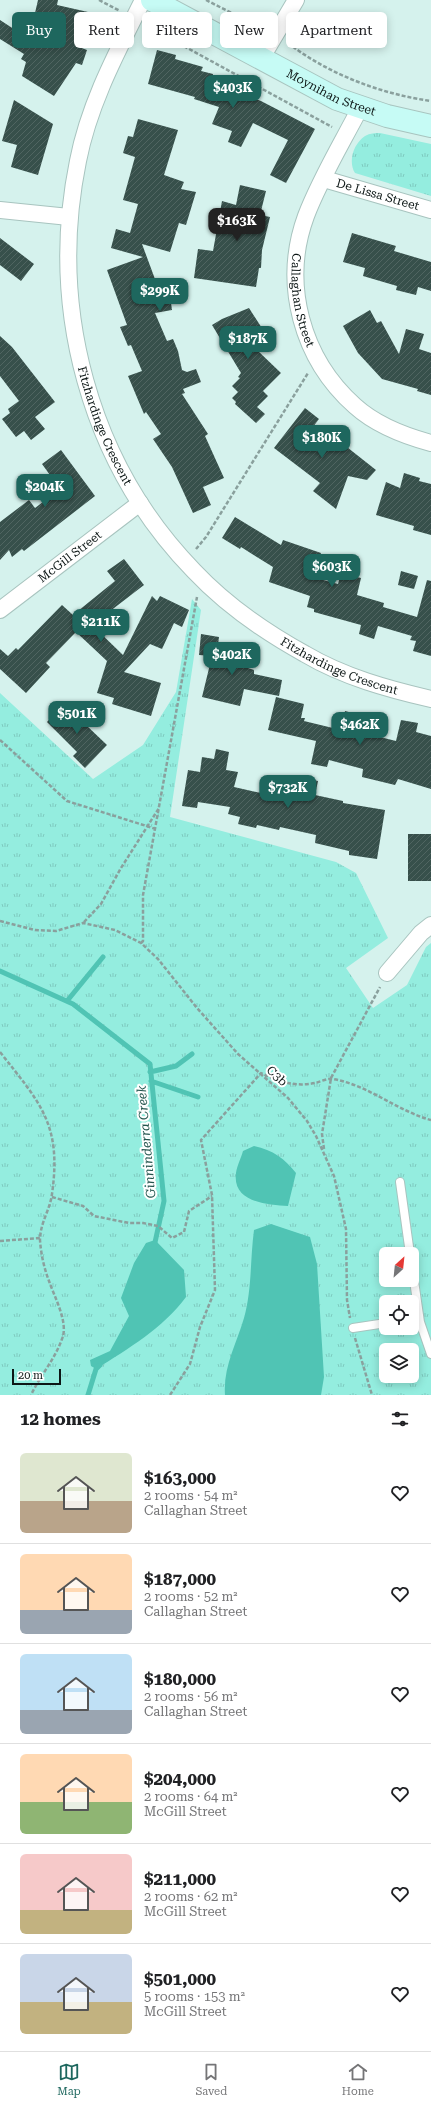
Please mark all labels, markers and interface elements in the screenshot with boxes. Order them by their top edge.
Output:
chip: Buy [12,12,66,48]
chip: Rent [74,12,134,48]
chip: Filters [142,12,212,48]
chip: New [220,12,278,48]
chip: Apartment [286,12,387,48]
street label: Moynihan Street [284,66,378,119]
pin: $403K [205,75,261,109]
text: $403K [213,80,253,95]
street label: De Lissa Street [335,176,421,213]
pin: $163K [209,208,265,242]
text: $163K [217,213,257,228]
street label: Callaghan Street [288,253,318,350]
pin: $299K [132,278,188,312]
text: $299K [140,283,180,298]
pin: $187K [220,326,276,360]
text: $187K [228,331,268,346]
street label: Fitzhardinge Crescent [75,365,135,488]
pin: $180K [294,425,350,459]
text: $180K [302,430,342,445]
pin: $204K [17,474,73,508]
text: $204K [25,479,65,494]
street label: McGill Street [35,528,105,585]
pin: $603K [304,554,360,588]
text: $603K [312,559,352,574]
pin: $211K [73,609,129,643]
text: $211K [81,614,121,629]
street label: Fitzhardinge Crescent [278,634,400,698]
pin: $402K [204,642,260,676]
text: $402K [212,647,252,662]
pin: $501K [49,701,105,735]
text: $501K [57,706,97,721]
pin: $462K [332,712,388,746]
text: $462K [340,717,380,732]
pin: $732K [260,775,316,809]
text: $732K [268,780,308,795]
street label: C3b [264,1063,290,1089]
water label: Ginninderra Creek [134,1084,158,1199]
north arrow [379,1247,419,1287]
map controls [379,1247,419,1383]
button: locate [379,1295,419,1335]
button: layers [379,1343,419,1383]
scale bar [12,1367,61,1386]
text: 20 m [18,1369,43,1382]
icon: filters [389,1408,411,1430]
text: 12 homes [20,1409,101,1429]
text: $163,000 [144,1468,216,1488]
icon: home [52,1469,100,1517]
icon: heart [389,1482,411,1504]
text: 2 rooms · 54 m² [144,1488,238,1503]
text: Callaghan Street [144,1503,247,1518]
text: $187,000 [144,1569,216,1589]
icon: home [52,1570,100,1618]
icon: heart [389,1583,411,1605]
text: 2 rooms · 52 m² [144,1589,238,1604]
text: Callaghan Street [144,1604,247,1619]
text: $180,000 [144,1669,216,1689]
icon: home [52,1670,100,1718]
icon: heart [389,1683,411,1705]
text: 2 rooms · 56 m² [144,1689,238,1704]
text: Callaghan Street [144,1704,247,1719]
text: $204,000 [144,1769,216,1789]
icon: home [52,1770,100,1818]
icon: heart [389,1783,411,1805]
text: 2 rooms · 64 m² [144,1789,238,1804]
text: McGill Street [144,1804,227,1819]
text: $211,000 [144,1869,216,1889]
icon: home [52,1870,100,1918]
icon: heart [389,1883,411,1905]
text: 2 rooms · 62 m² [144,1889,238,1904]
text: McGill Street [144,1904,227,1919]
text: $501,000 [144,1969,216,1989]
icon: home [52,1970,100,2018]
icon: heart [389,1983,411,2005]
text: 5 rooms · 153 m² [144,1989,245,2004]
text: McGill Street [144,2004,227,2019]
tab: Map [57,2061,81,2098]
tab: Saved [195,2061,227,2098]
tab: Home [342,2061,374,2098]

